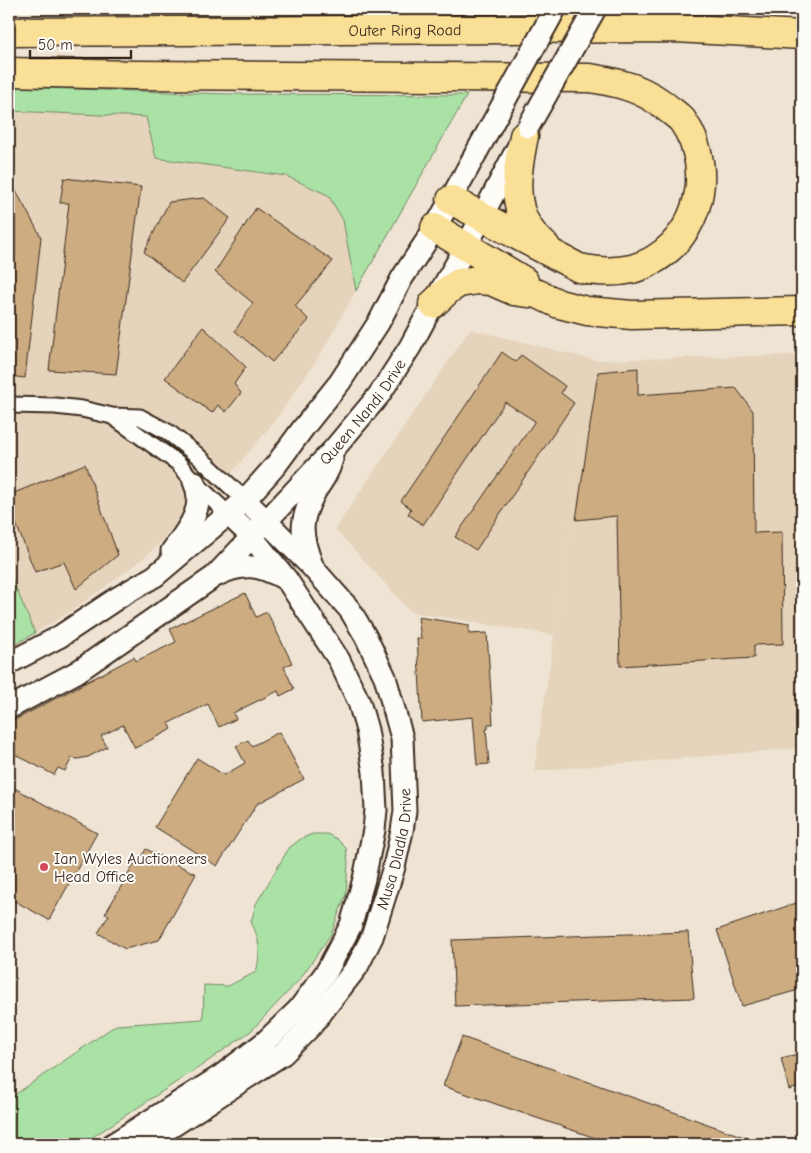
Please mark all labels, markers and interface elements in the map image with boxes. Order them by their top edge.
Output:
street label: Outer Ring Road [349,21,461,40]
scale bar [30,28,131,60]
text: 50 m [38,36,73,54]
street label: Queen Nandi Drive [316,356,410,469]
street label: Musa Dladla Drive [373,788,415,912]
place label: Ian Wyles Auctioneers Head Office [54,850,207,886]
marker: Ian Wyles Auctioneers Head Office [38,861,50,873]

